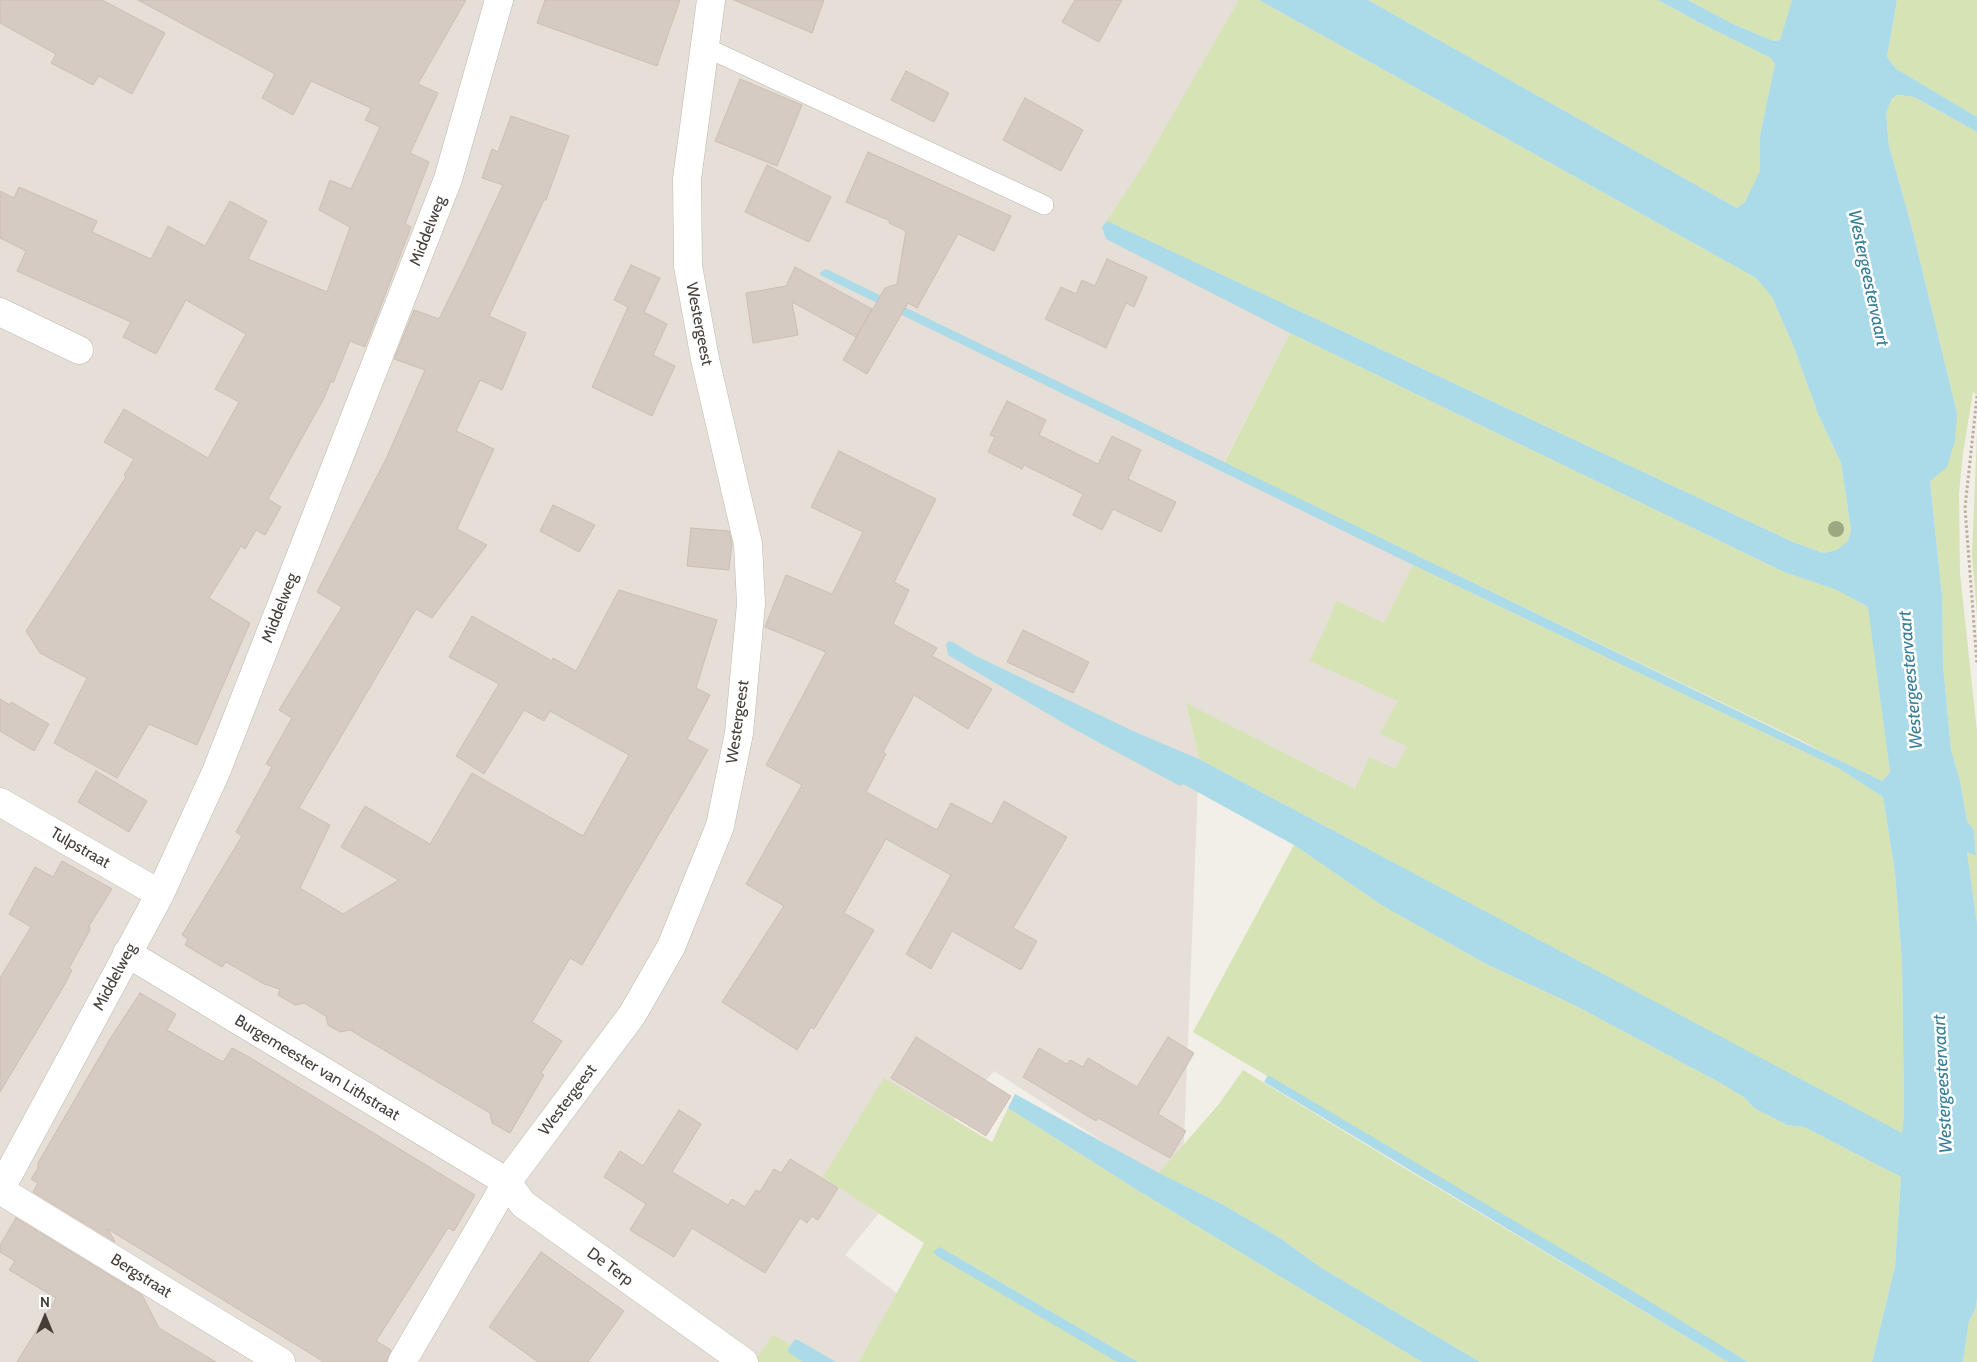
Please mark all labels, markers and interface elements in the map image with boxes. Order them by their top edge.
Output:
street label: Middelweg [406,193,450,269]
water label: Westergeestervaart [1843,208,1893,348]
street label: Westergeest [682,281,716,367]
street label: Middelweg [258,570,302,646]
water label: Westergeestervaart [1894,610,1928,750]
street label: Westergeest [723,679,753,765]
street label: Tulpstraat [47,823,113,873]
street label: Middelweg [89,940,141,1014]
street label: Burgemeester van Lithstraat [231,1011,403,1125]
water label: Westergeestervaart [1929,1014,1957,1154]
street label: Westergeest [535,1061,601,1139]
street label: De Terp [583,1244,637,1290]
street label: Bergstraat [107,1250,175,1302]
north arrow [20,1292,70,1342]
text: N [40,1293,50,1311]

